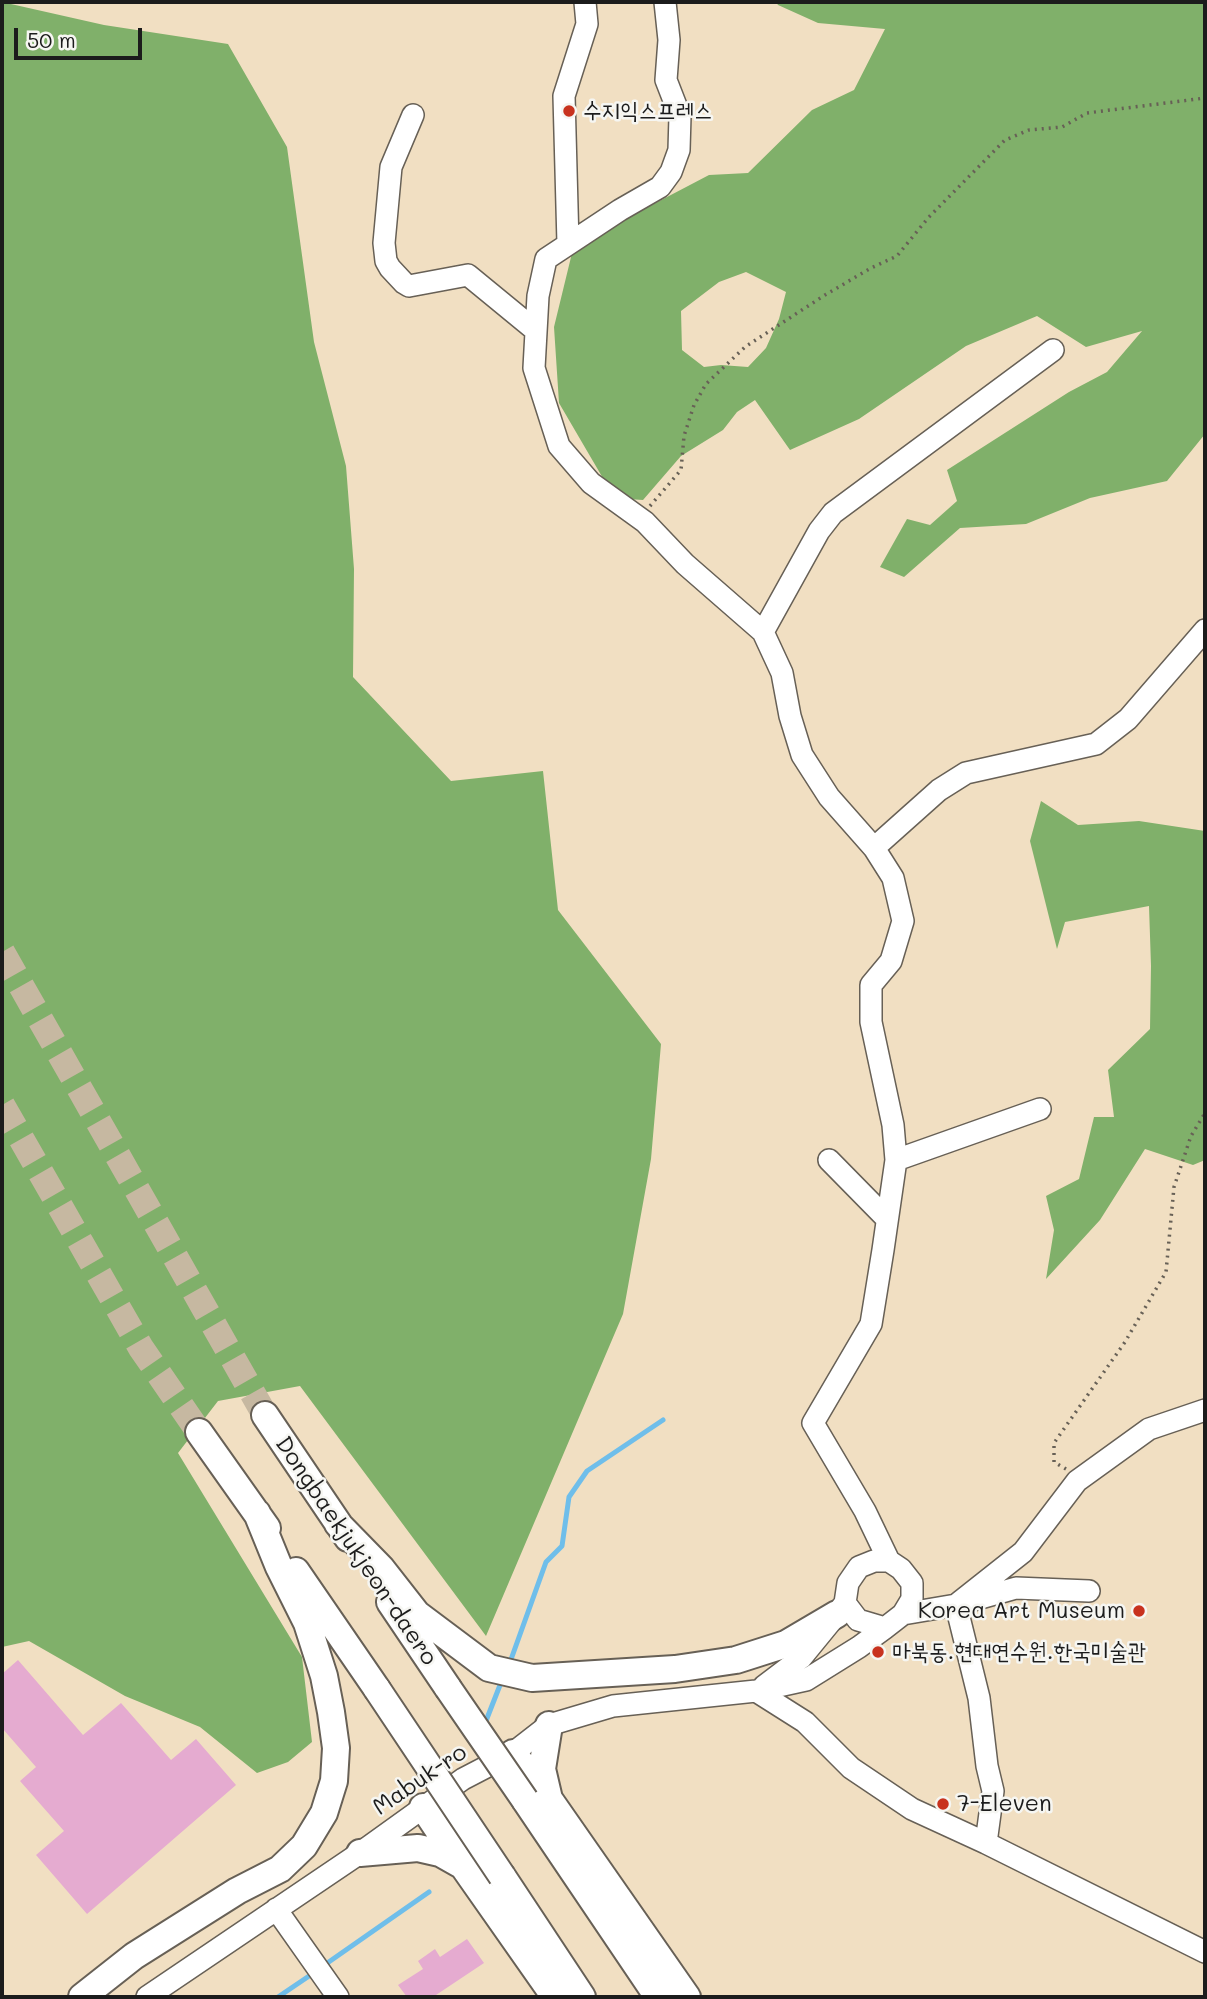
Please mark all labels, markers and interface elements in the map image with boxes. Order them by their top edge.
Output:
scale bar [18,14,145,58]
text: 50 m [27,26,76,53]
place label: 수지익스프레스 [583,97,713,125]
marker: 수지익스프레스 [561,103,577,119]
street label: Dongbaekjukjeon-daero [269,1431,443,1671]
place label: Korea Art Museum [918,1597,1125,1625]
marker: Korea Art Museum [1131,1603,1147,1619]
place label: 마북동.현대연수원.한국미술관 [892,1638,1146,1666]
marker: 마북동.현대연수원.한국미술관 [870,1644,886,1660]
street label: Mabuk-ro [368,1739,472,1821]
place label: 7-Eleven [957,1790,1052,1818]
marker: 7-Eleven [935,1796,951,1812]

